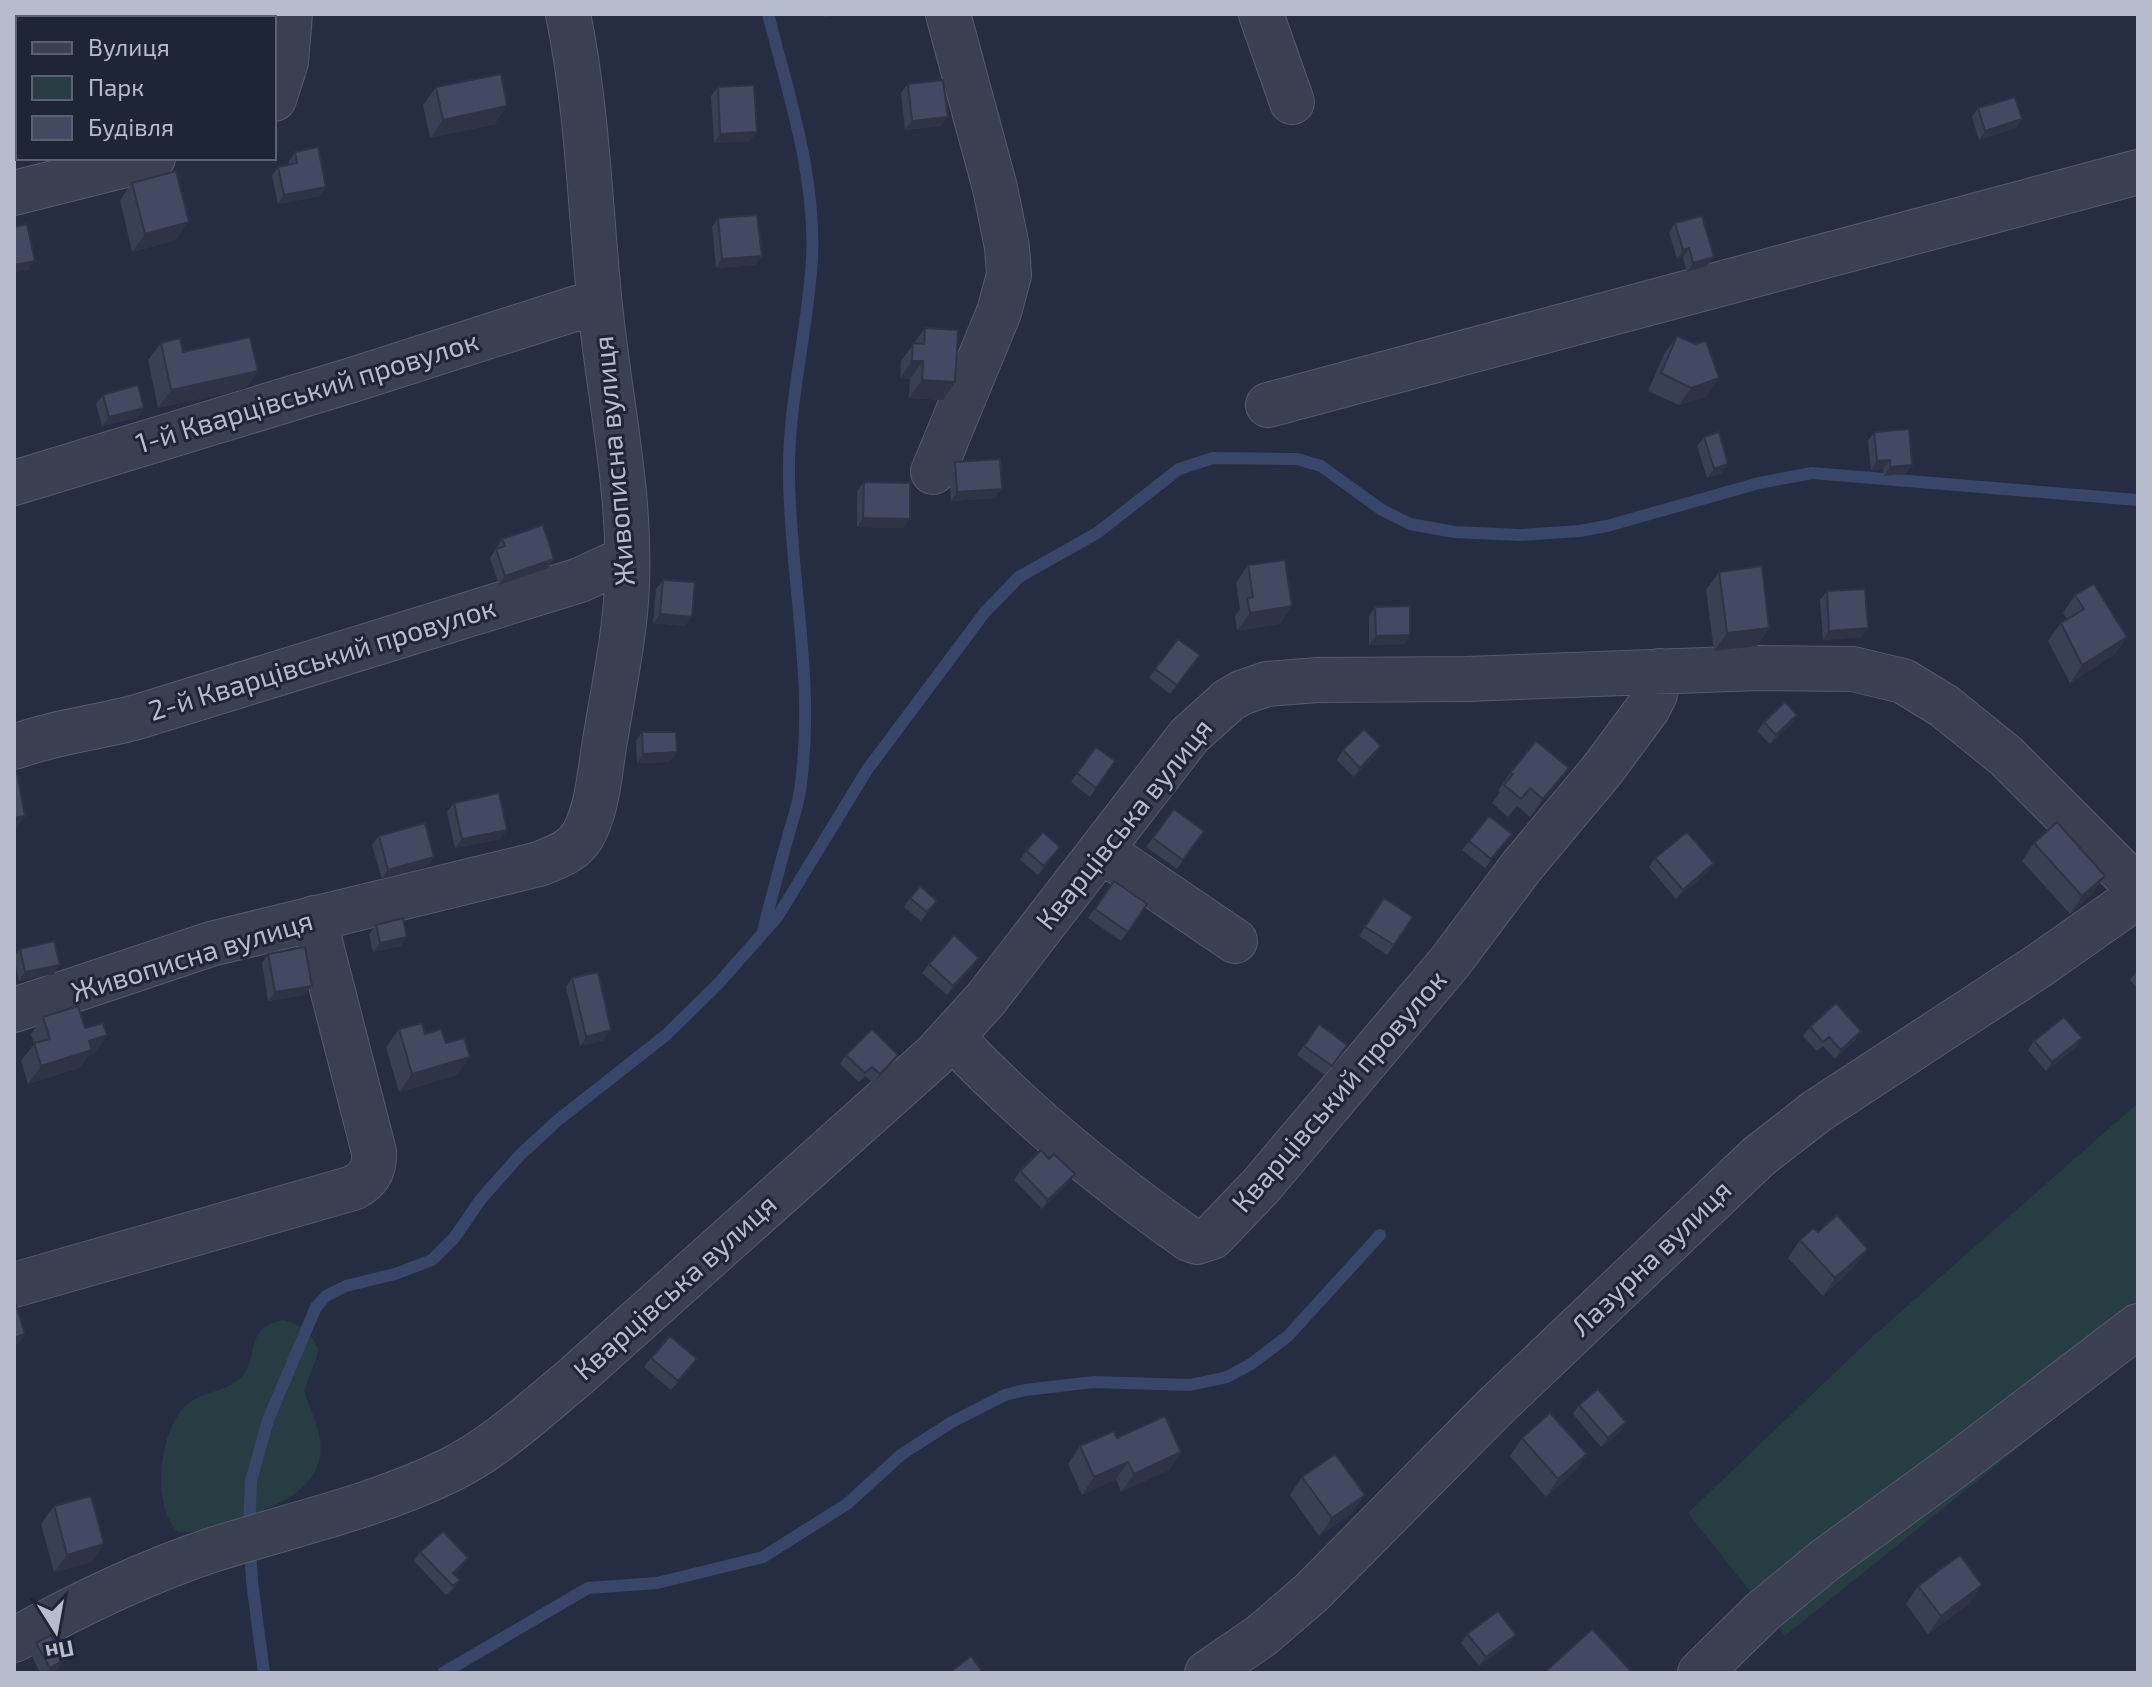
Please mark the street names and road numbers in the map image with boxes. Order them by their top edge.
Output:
street label: 1-й Кварцівський провулок [131,323,482,459]
street label: Живописна вулиця [585,335,641,588]
street label: 2-й Кварцівський провулок [144,589,499,727]
street label: Кварцівська вулиця [1028,711,1219,936]
street label: Живописна вулиця [67,902,317,1008]
street label: Кварцівський провулок [1224,962,1453,1218]
street label: Лазурна вулиця [1563,1172,1738,1342]
street label: Кварцівська вулиця [566,1186,783,1386]

